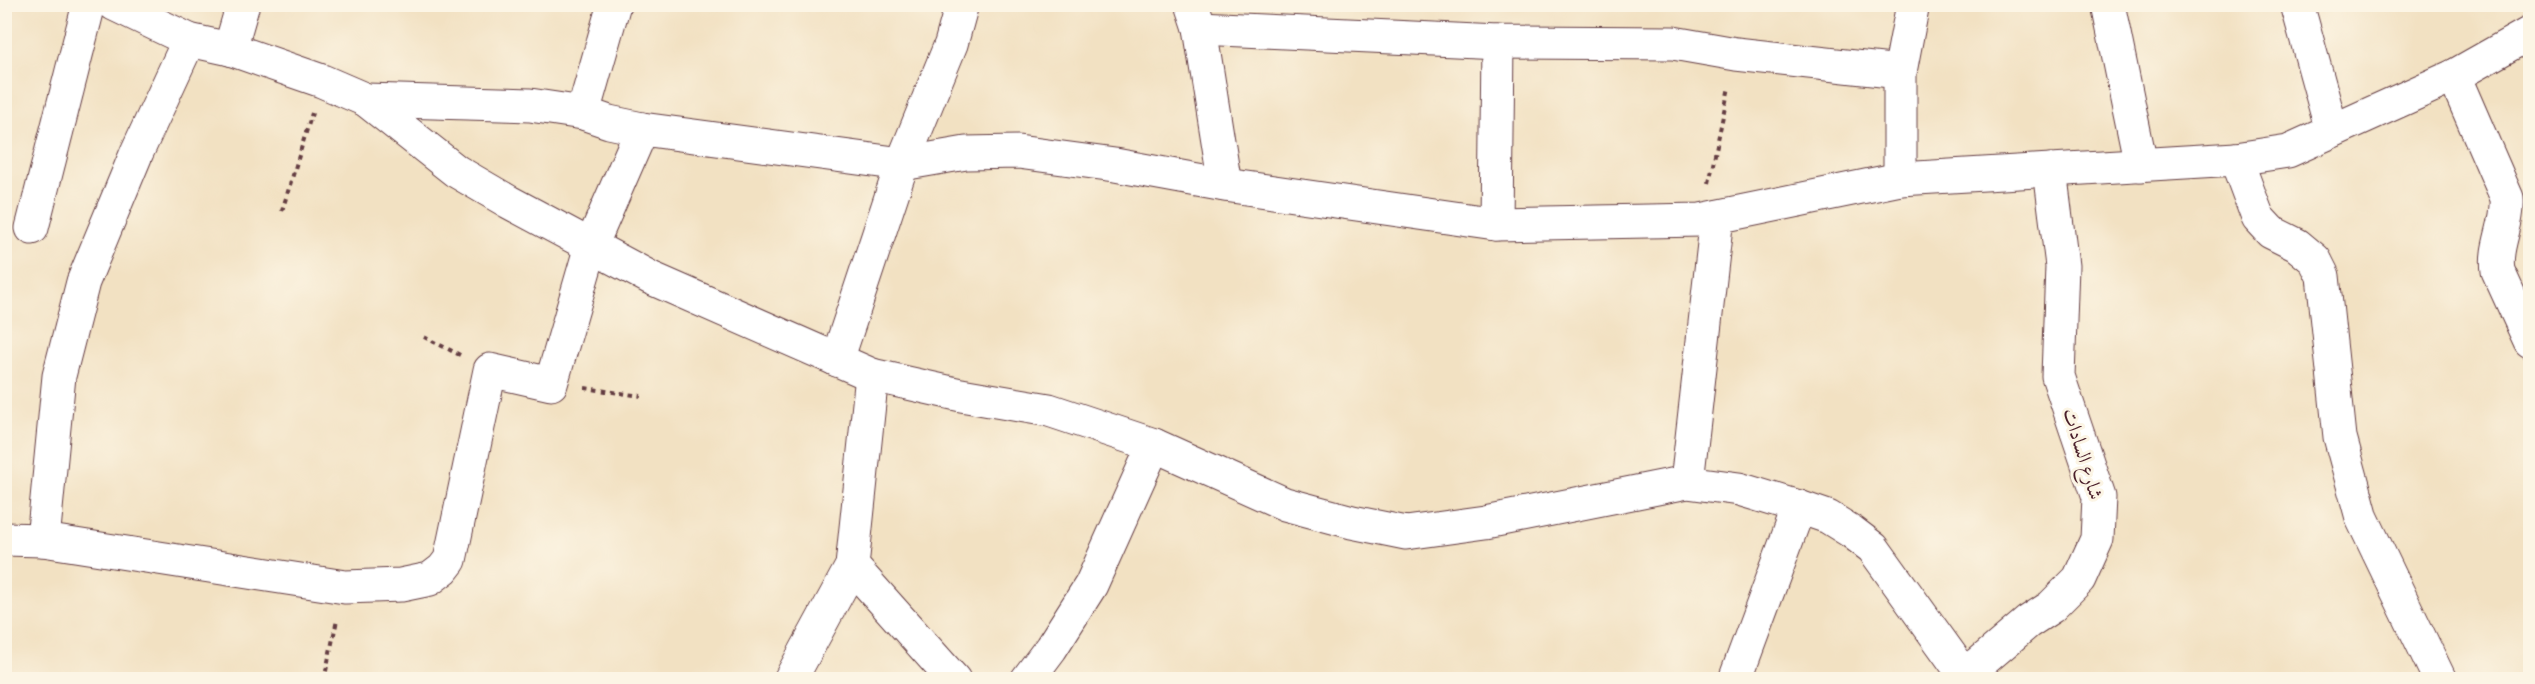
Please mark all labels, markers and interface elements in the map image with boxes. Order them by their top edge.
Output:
street label: شارع السادات [2052,405,2108,504]

